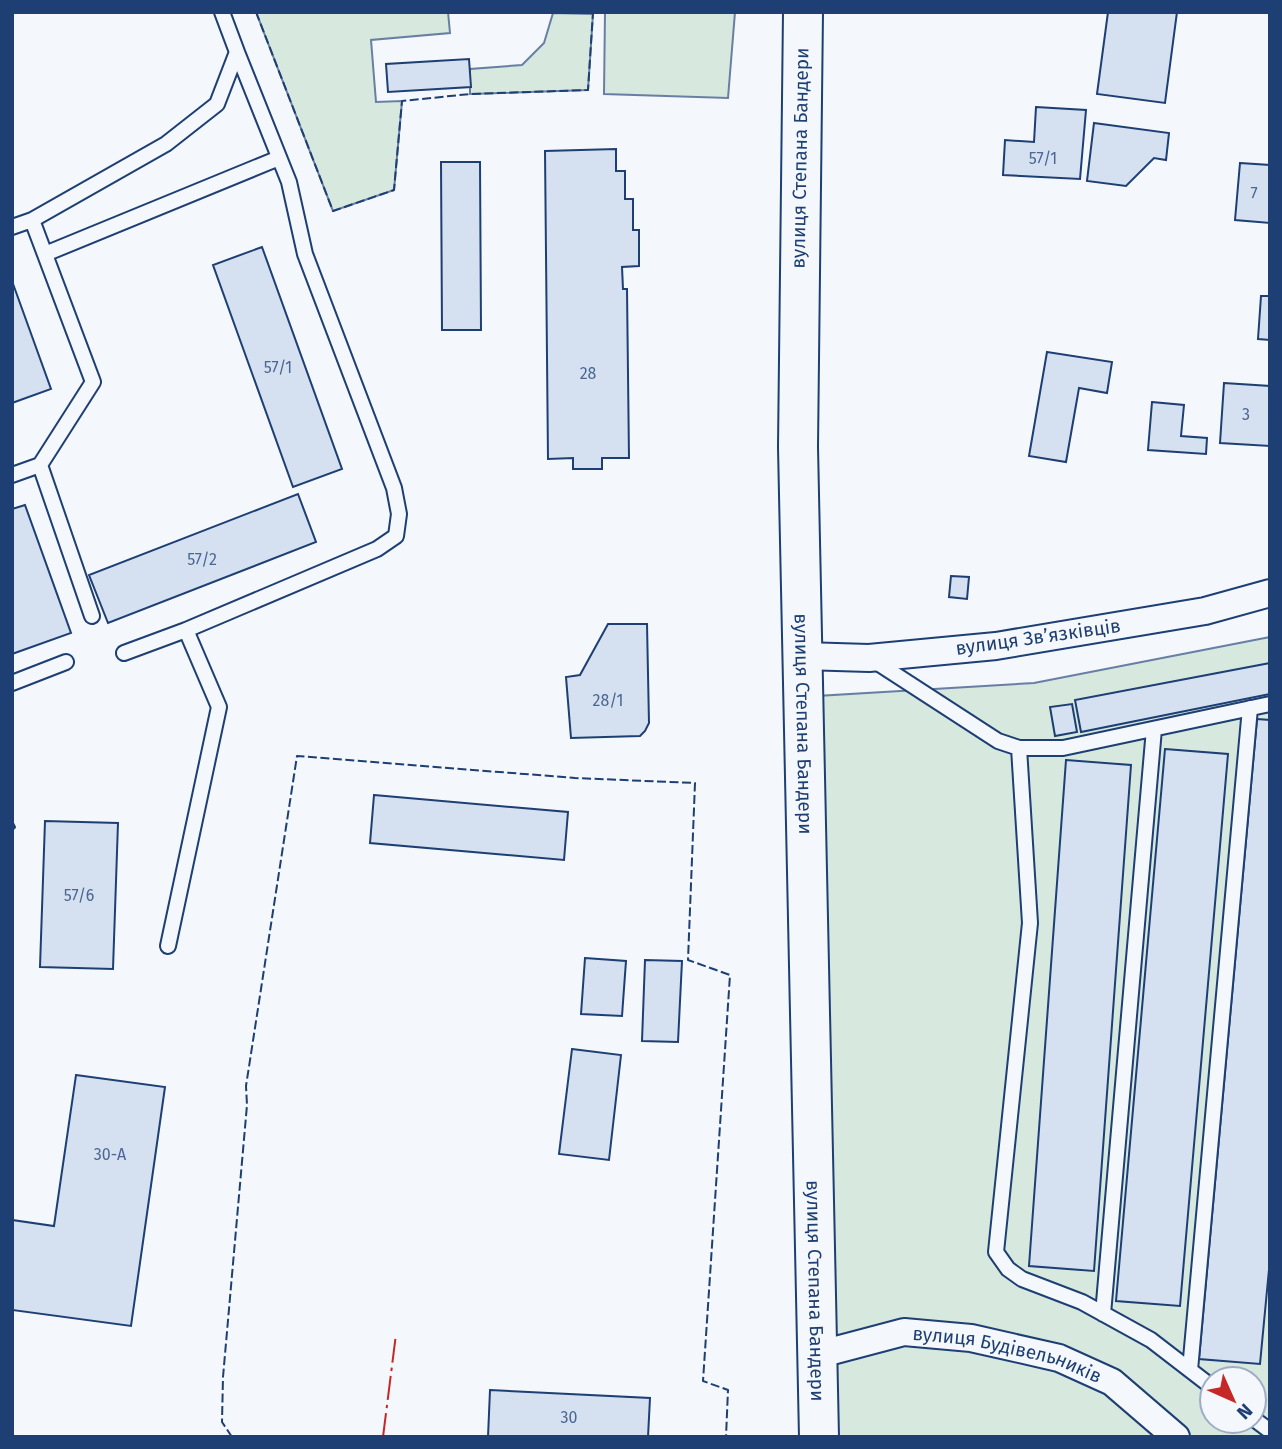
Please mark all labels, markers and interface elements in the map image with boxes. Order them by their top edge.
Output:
street label: вулиця Степана Бандери [787,47,813,269]
house number: 57/1 [1029,149,1057,168]
house number: 7 [1250,184,1258,203]
house number: 57/1 [264,358,292,377]
house number: 28 [580,364,597,383]
house number: 3 [1242,405,1250,424]
house number: 57/2 [187,550,217,569]
street label: вулиця Степана Бандери [790,613,818,835]
street label: вулиця Звʼязківців [954,614,1122,660]
house number: 28/1 [592,691,624,710]
house number: 57/6 [64,886,94,905]
house number: 30-А [94,1145,127,1164]
street label: вулиця Степана Бандери [802,1180,830,1402]
street label: вулиця Будівельників [912,1321,1106,1387]
north arrow [1198,1365,1268,1435]
text: N [1232,1399,1257,1424]
house number: 30 [561,1408,578,1427]

